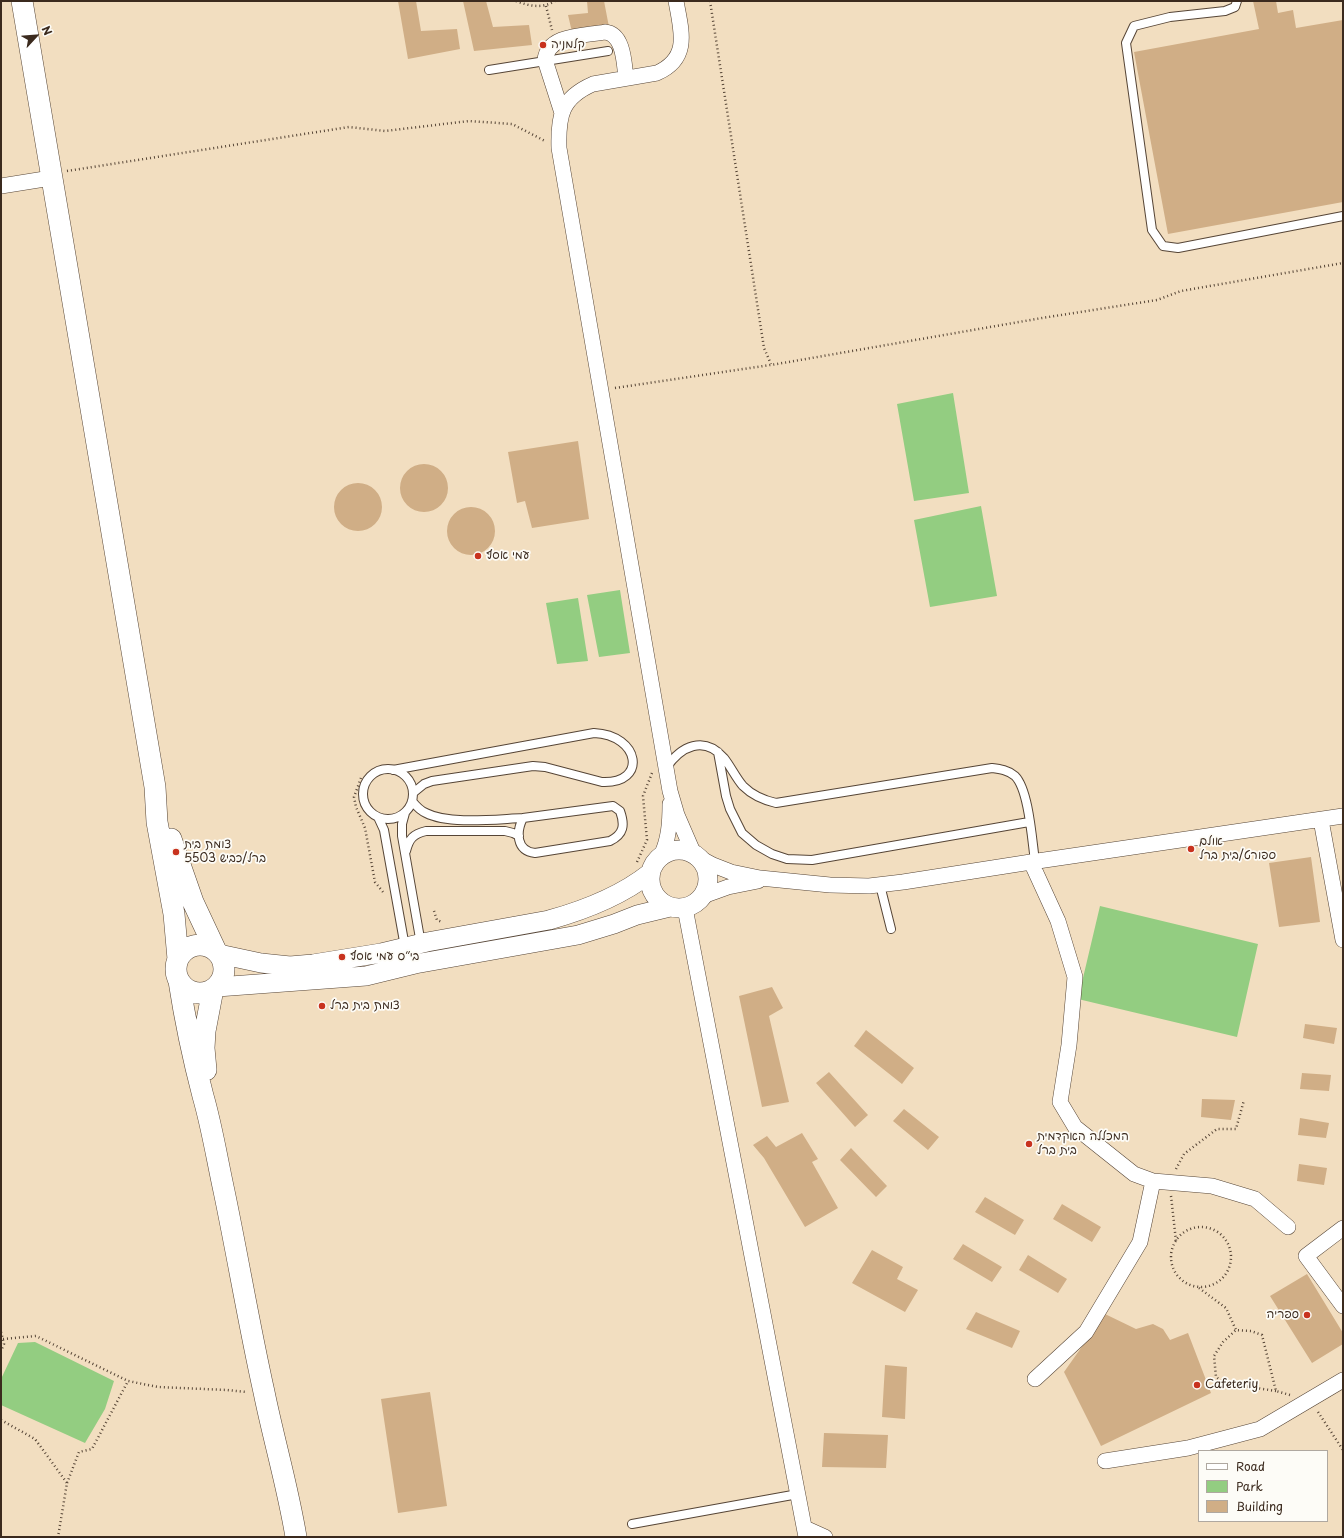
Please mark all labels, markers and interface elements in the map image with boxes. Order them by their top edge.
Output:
north arrow [16,16,56,56]
text: N [38,23,57,38]
place label: קלמניה [551,38,585,52]
marker: קלמניה [538,40,548,50]
place label: עמי אסף [486,549,530,563]
marker: עמי אסף [473,551,483,561]
place label: אולם ספורט/בית ברל [1199,835,1276,863]
place label: צומת בית ברל/כביש 5503 [184,838,266,866]
marker: אולם ספורט/בית ברל [1186,844,1196,854]
marker: צומת בית ברל/כביש 5503 [171,847,181,857]
place label: בי״ס עמי אסף [350,950,419,964]
marker: בי״ס עמי אסף [337,952,347,962]
place label: צומת בית ברל [330,999,400,1013]
marker: צומת בית ברל [317,1001,327,1011]
place label: המכללה האקדמית בית ברל [1037,1130,1129,1158]
marker: המכללה האקדמית בית ברל [1024,1139,1034,1149]
place label: ספריה [1266,1308,1299,1322]
marker: ספריה [1302,1310,1312,1320]
place label: Cafeteriy [1205,1378,1258,1392]
marker: Cafeteriy [1192,1380,1202,1390]
legend [1198,1450,1328,1522]
text: Road [1236,1457,1265,1475]
text: Park [1236,1477,1263,1495]
text: Building [1236,1497,1283,1515]

